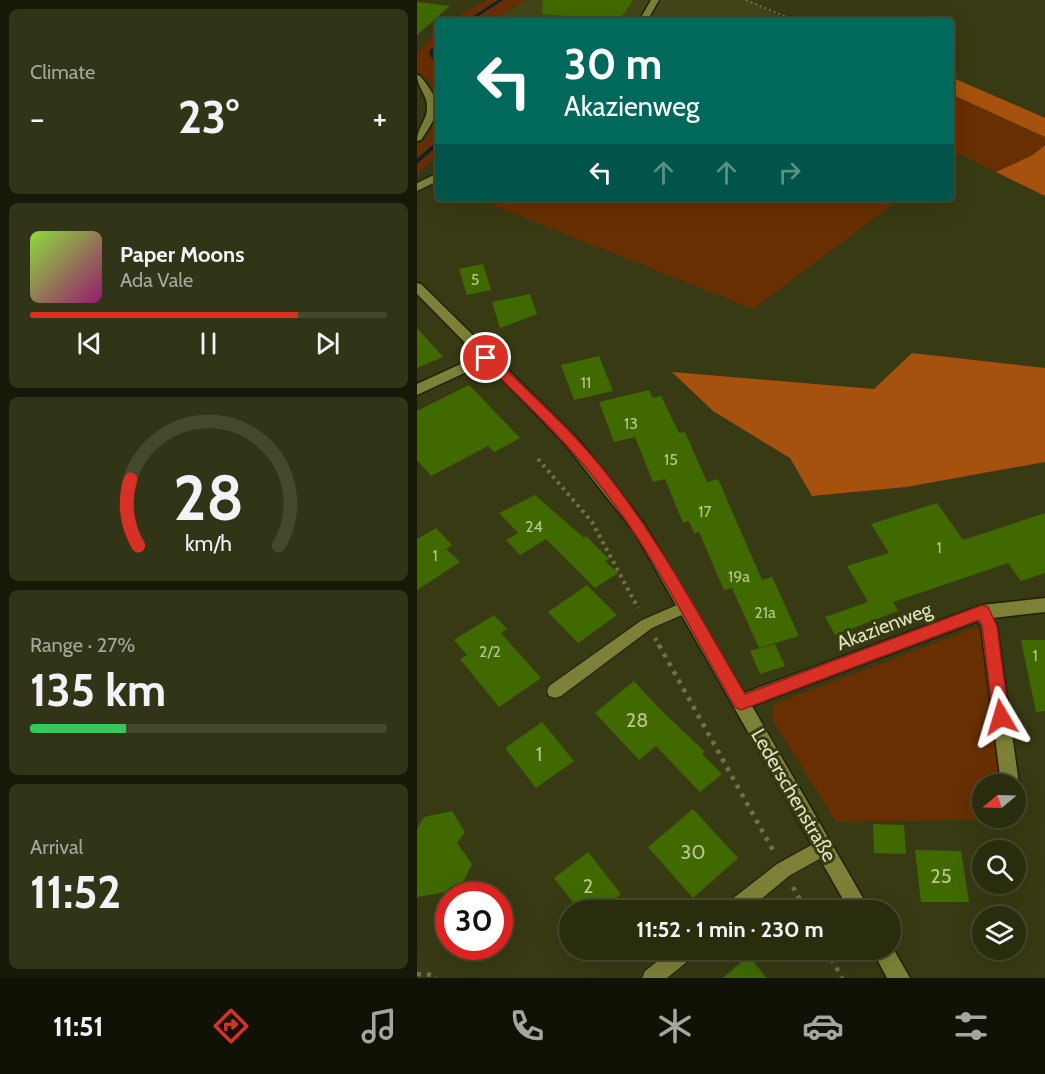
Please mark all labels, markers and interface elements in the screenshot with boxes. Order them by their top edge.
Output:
text: 30 m [564,38,662,90]
icon: left [465,42,543,120]
text: Climate [30,60,95,84]
text: 23° [178,90,239,144]
text: Akazienweg [564,90,699,123]
text: − [30,98,45,138]
text: + [372,98,387,138]
icon: left [584,156,617,189]
icon: ahead [647,156,680,189]
icon: ahead [710,156,743,189]
icon: right [773,156,806,189]
text: Paper Moons [120,241,244,268]
text: Ada Vale [120,268,193,292]
house number: 5 [471,270,479,289]
icon: previous [73,327,106,360]
icon: pause [192,327,225,360]
icon: next [311,327,344,360]
pin [460,332,511,383]
icon: arrive [469,341,502,374]
house number: 11 [581,373,591,392]
house number: 13 [624,414,638,433]
house number: 15 [664,450,678,469]
text: 28 [173,460,244,536]
house number: 17 [698,502,712,521]
house number: 24 [525,517,543,536]
text: km/h [185,530,232,556]
house number: 1 [936,538,942,557]
house number: 1 [432,546,438,565]
house number: 19a [728,567,750,586]
street label: Akazienweg [833,596,936,655]
house number: 21a [754,603,776,622]
text: Range · 27% [30,633,135,657]
house number: 2/2 [479,642,501,661]
house number: 1 [1032,646,1038,665]
text: 135 km [30,663,166,717]
position arrow [969,685,1033,749]
house number: 28 [626,708,648,732]
street label: Lederschenstraße [746,724,842,866]
house number: 1 [536,742,542,766]
north arrow [972,774,1026,828]
map controls [972,774,1026,960]
text: Arrival [30,835,83,859]
house number: 30 [681,840,705,864]
button: search [972,840,1026,894]
house number: 25 [930,864,952,888]
text: 11:52 [30,865,121,919]
house number: 2 [583,874,593,898]
speed limit sign: 30 [435,882,513,960]
button: layers [972,906,1026,960]
text: 11:52 · 1 min · 230 m [636,916,824,943]
icon: directions [210,1005,252,1047]
icon: music [358,1005,400,1047]
icon: phone [506,1005,548,1047]
icon: climate [654,1005,696,1047]
icon: car [802,1005,844,1047]
icon: filters [950,1005,992,1047]
text: 11:51 [53,1010,103,1043]

